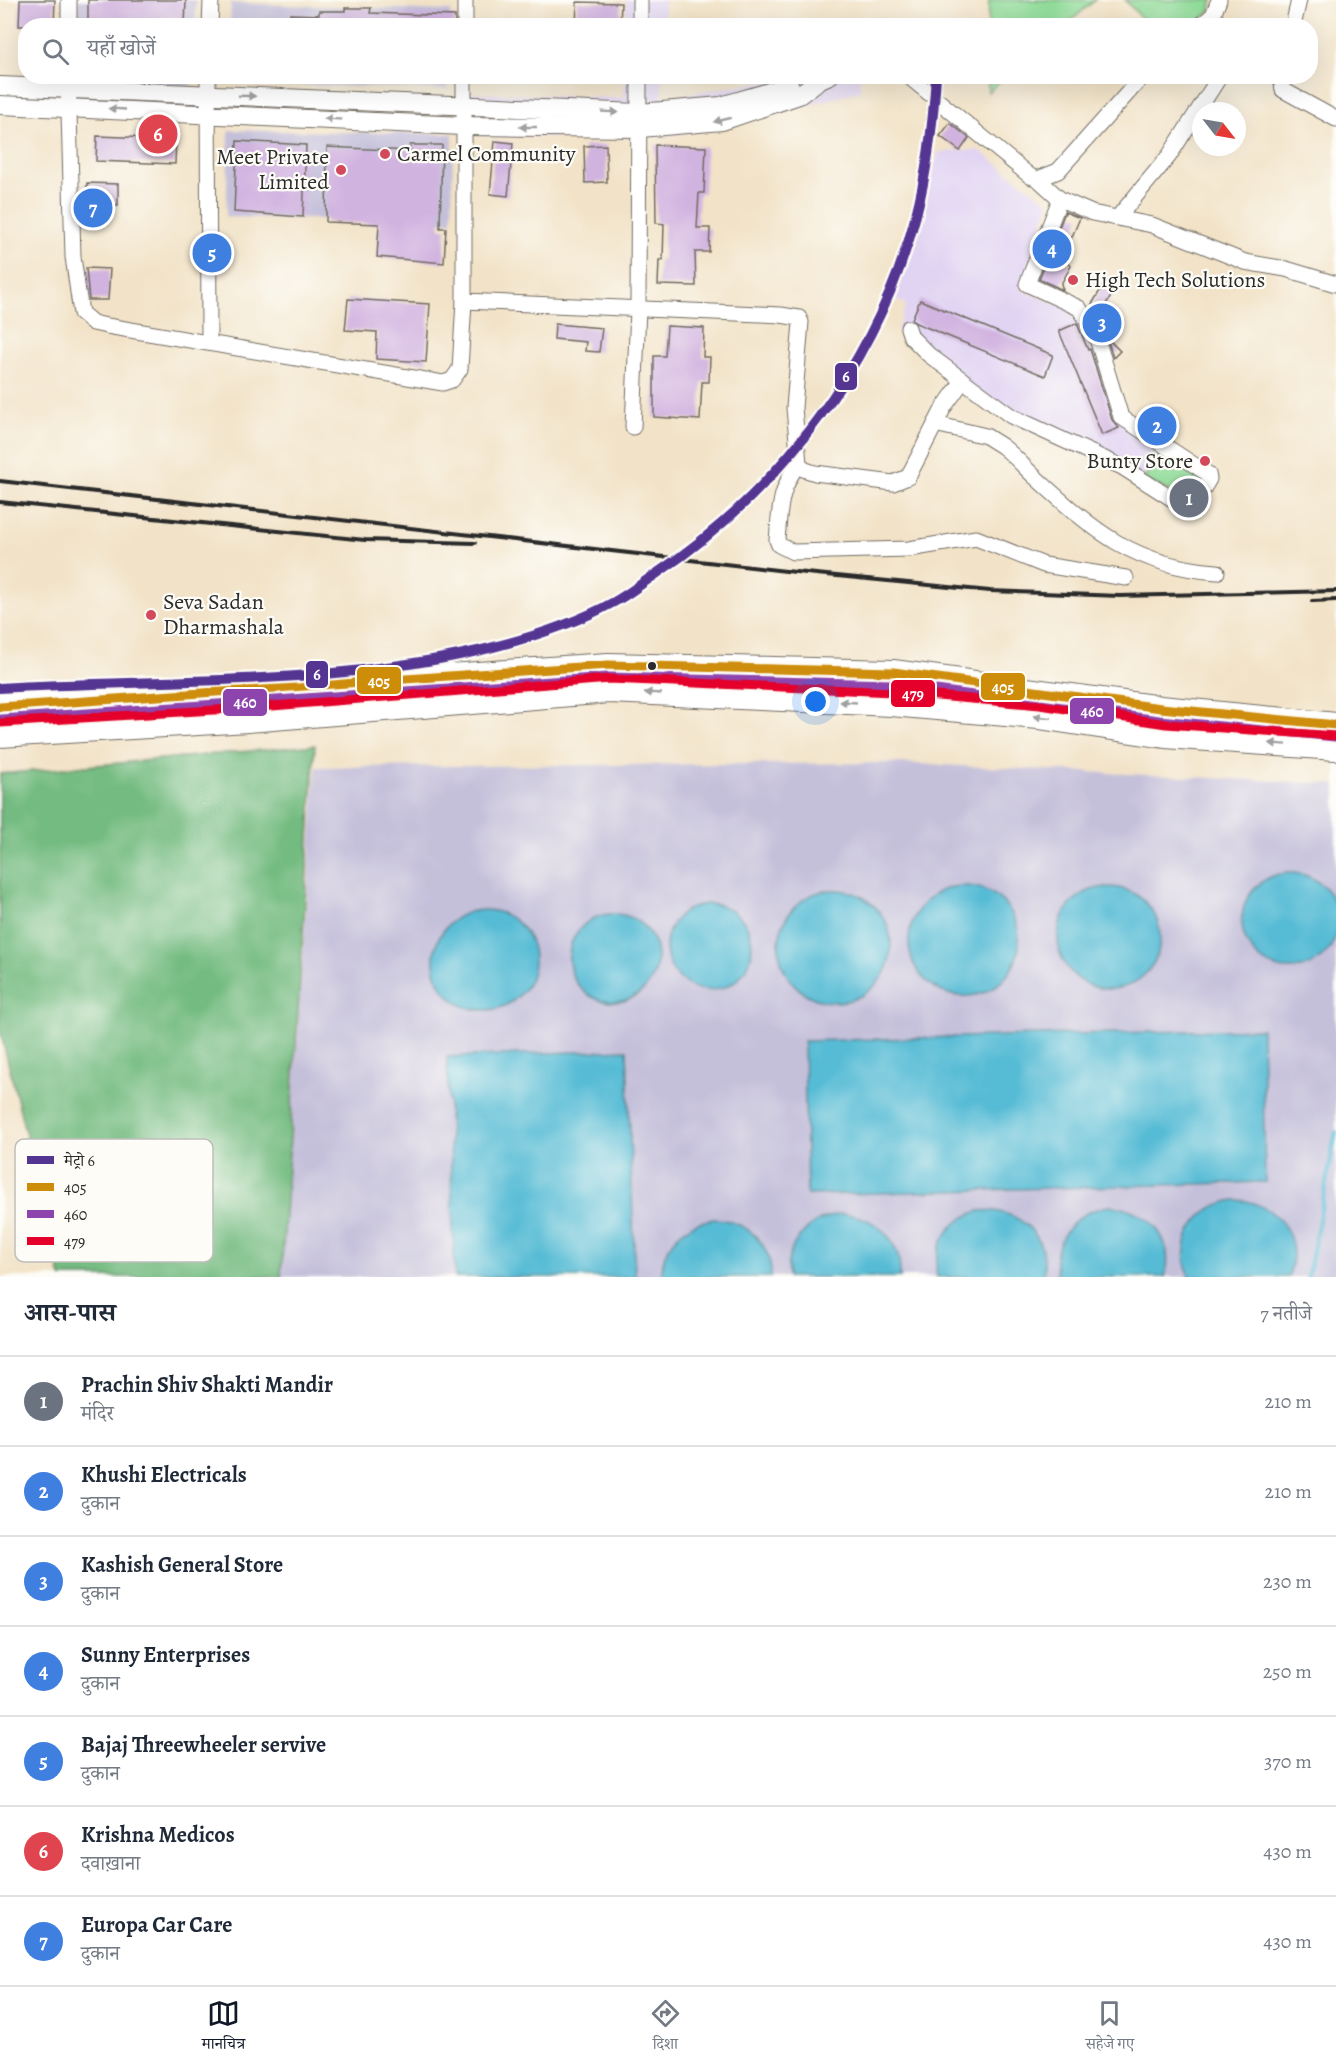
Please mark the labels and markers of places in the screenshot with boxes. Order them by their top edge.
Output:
pin: 6 [138,112,178,156]
place label: Carmel Community [397,139,576,169]
place label: Meet Private Limited [216,142,329,197]
marker: Carmel Community [378,147,392,161]
marker: Meet Private Limited [334,163,348,177]
pin: 7 [74,186,112,230]
pin: 4 [1032,226,1072,272]
pin: 5 [192,230,232,276]
place label: High Tech Solutions [1085,265,1265,295]
marker: High Tech Solutions [1066,273,1080,287]
pin: 3 [1082,300,1122,346]
pin: 2 [1138,404,1176,448]
place label: Bunty Store [1087,446,1193,476]
marker: Bunty Store [1198,454,1212,468]
pin: 1 [1170,476,1208,520]
place label: Seva Sadan Dharmashala [163,587,285,642]
marker: Seva Sadan Dharmashala [144,608,158,622]
unlabelled marker [646,660,658,672]

